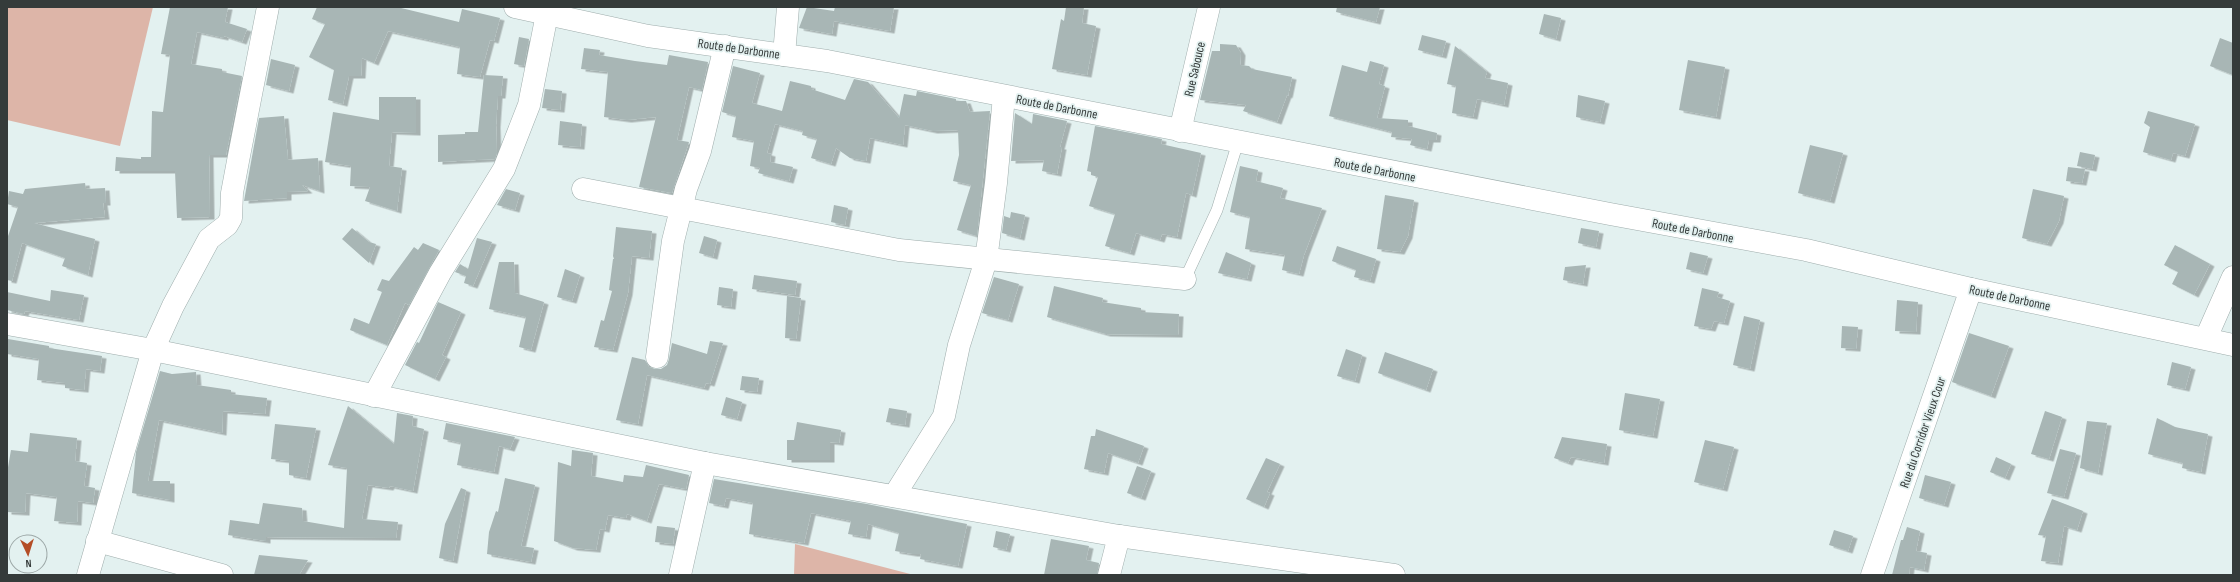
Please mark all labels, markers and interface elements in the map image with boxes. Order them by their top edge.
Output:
street label: Route de Darbonne [697,35,781,63]
street label: Rue Sabouce [1181,40,1209,98]
street label: Route de Darbonne [1015,91,1099,123]
street label: Route de Darbonne [1333,154,1417,186]
street label: Route de Darbonne [1651,215,1735,247]
street label: Route de Darbonne [1968,282,2052,314]
street label: Rue du Corridor Vieux Cour [1896,374,1950,490]
north arrow [8,534,48,574]
text: N [25,557,32,570]

